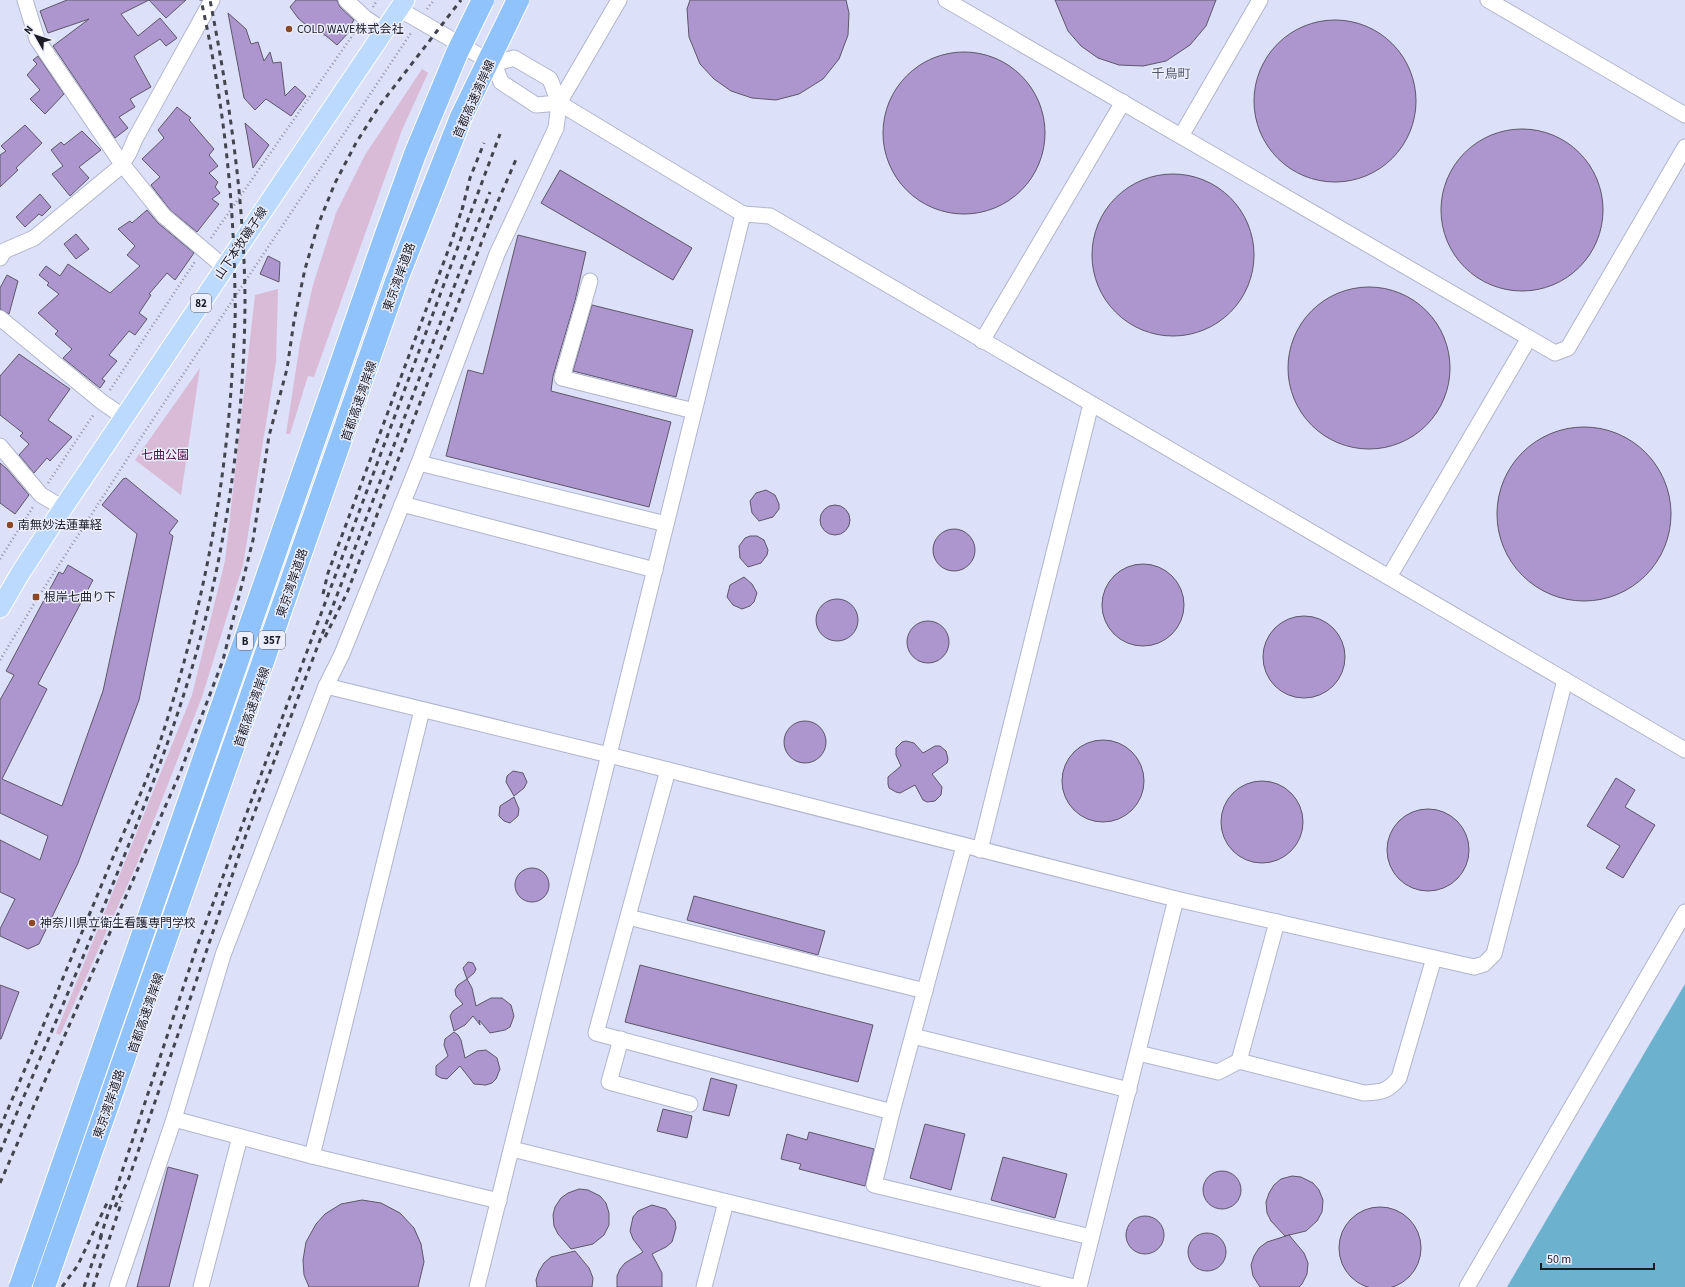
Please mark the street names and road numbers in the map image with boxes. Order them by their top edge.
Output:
street label: 首都高速湾岸線 [450,57,499,141]
street label: 山下本牧磯子線 [211,204,272,283]
street label: 東京湾岸道路 [379,240,420,314]
road number: 82 [191,294,211,312]
street label: 首都高速湾岸線 [338,359,381,444]
street label: 東京湾岸道路 [273,546,312,620]
road number: 357 [259,631,285,649]
road number: B [237,632,253,650]
street label: 首都高速湾岸線 [231,665,274,750]
street label: 首都高速湾岸線 [125,971,168,1056]
street label: 東京湾岸道路 [90,1067,129,1141]

